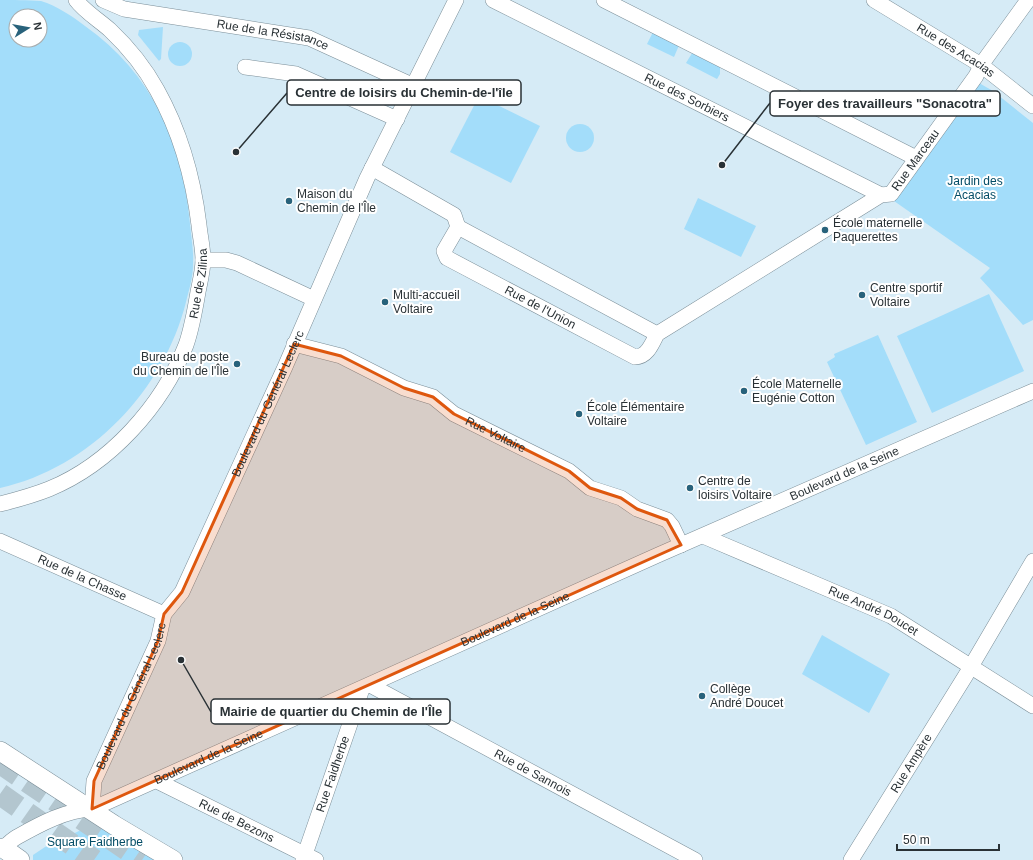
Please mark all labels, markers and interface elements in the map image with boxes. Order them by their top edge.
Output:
north arrow [8,8,48,48]
street label: Rue de la Résistance [216,17,331,53]
text: N [31,21,44,31]
street label: Rue des Acacias [914,21,998,80]
street label: Rue des Sorbiers [642,70,732,125]
callout: Centre de loisirs du Chemin-de-l'île [287,80,521,105]
text: Centre de loisirs du Chemin-de-l'île [295,85,513,100]
callout: Foyer des travailleurs "Sonacotra" [770,91,1000,116]
text: Foyer des travailleurs "Sonacotra" [778,96,992,111]
street label: Rue Marceau [889,127,942,193]
park label: Jardin des Acacias [947,174,1003,202]
place label: Maison du Chemin de l'Île [297,187,376,215]
marker: Maison du Chemin de l'Île [284,196,294,206]
place label: École maternelle Paquerettes [833,215,923,244]
marker: École maternelle Paquerettes [820,225,830,235]
street label: Rue de Zilina [186,248,210,320]
place label: Centre sportif Voltaire [870,281,943,309]
street label: Rue de l'Union [502,283,578,332]
place label: Multi-accueil Voltaire [393,288,460,316]
marker: Centre sportif Voltaire [857,290,867,300]
marker: Multi-accueil Voltaire [380,297,390,307]
street label: Boulevard du Général Leclerc [229,328,307,479]
place label: Bureau de poste du Chemin de l'Île [133,350,229,378]
marker: Bureau de poste du Chemin de l'Île [232,359,242,369]
place label: École Maternelle Eugénie Cotton [752,376,842,405]
marker: École Maternelle Eugénie Cotton [739,386,749,396]
place label: École Élémentaire Voltaire [587,399,685,428]
marker: École Élémentaire Voltaire [574,409,584,419]
street label: Rue Voltaire [463,414,528,456]
street label: Boulevard de la Seine [788,443,901,503]
place label: Centre de loisirs Voltaire [698,474,772,502]
marker: Centre de loisirs Voltaire [685,483,695,493]
street label: Rue de la Chasse [36,552,129,604]
street label: Rue André Doucet [826,583,921,639]
street label: Boulevard de la Seine [459,589,572,650]
street label: Boulevard du Général Leclerc [93,621,169,772]
place label: Collège André Doucet [710,682,784,710]
marker: Collège André Doucet [697,691,707,701]
callout: Mairie de quartier du Chemin de l'Île [211,699,450,724]
text: Mairie de quartier du Chemin de l'Île [220,704,442,719]
street label: Boulevard de la Seine [152,726,265,787]
street label: Rue Ampère [888,731,935,795]
street label: Rue Faidherbe [313,734,352,814]
street label: Rue de Sannois [492,746,574,799]
street label: Rue de Bezons [197,796,277,845]
scale bar [897,826,999,852]
text: 50 m [903,833,930,847]
park label: Square Faidherbe [47,835,143,849]

